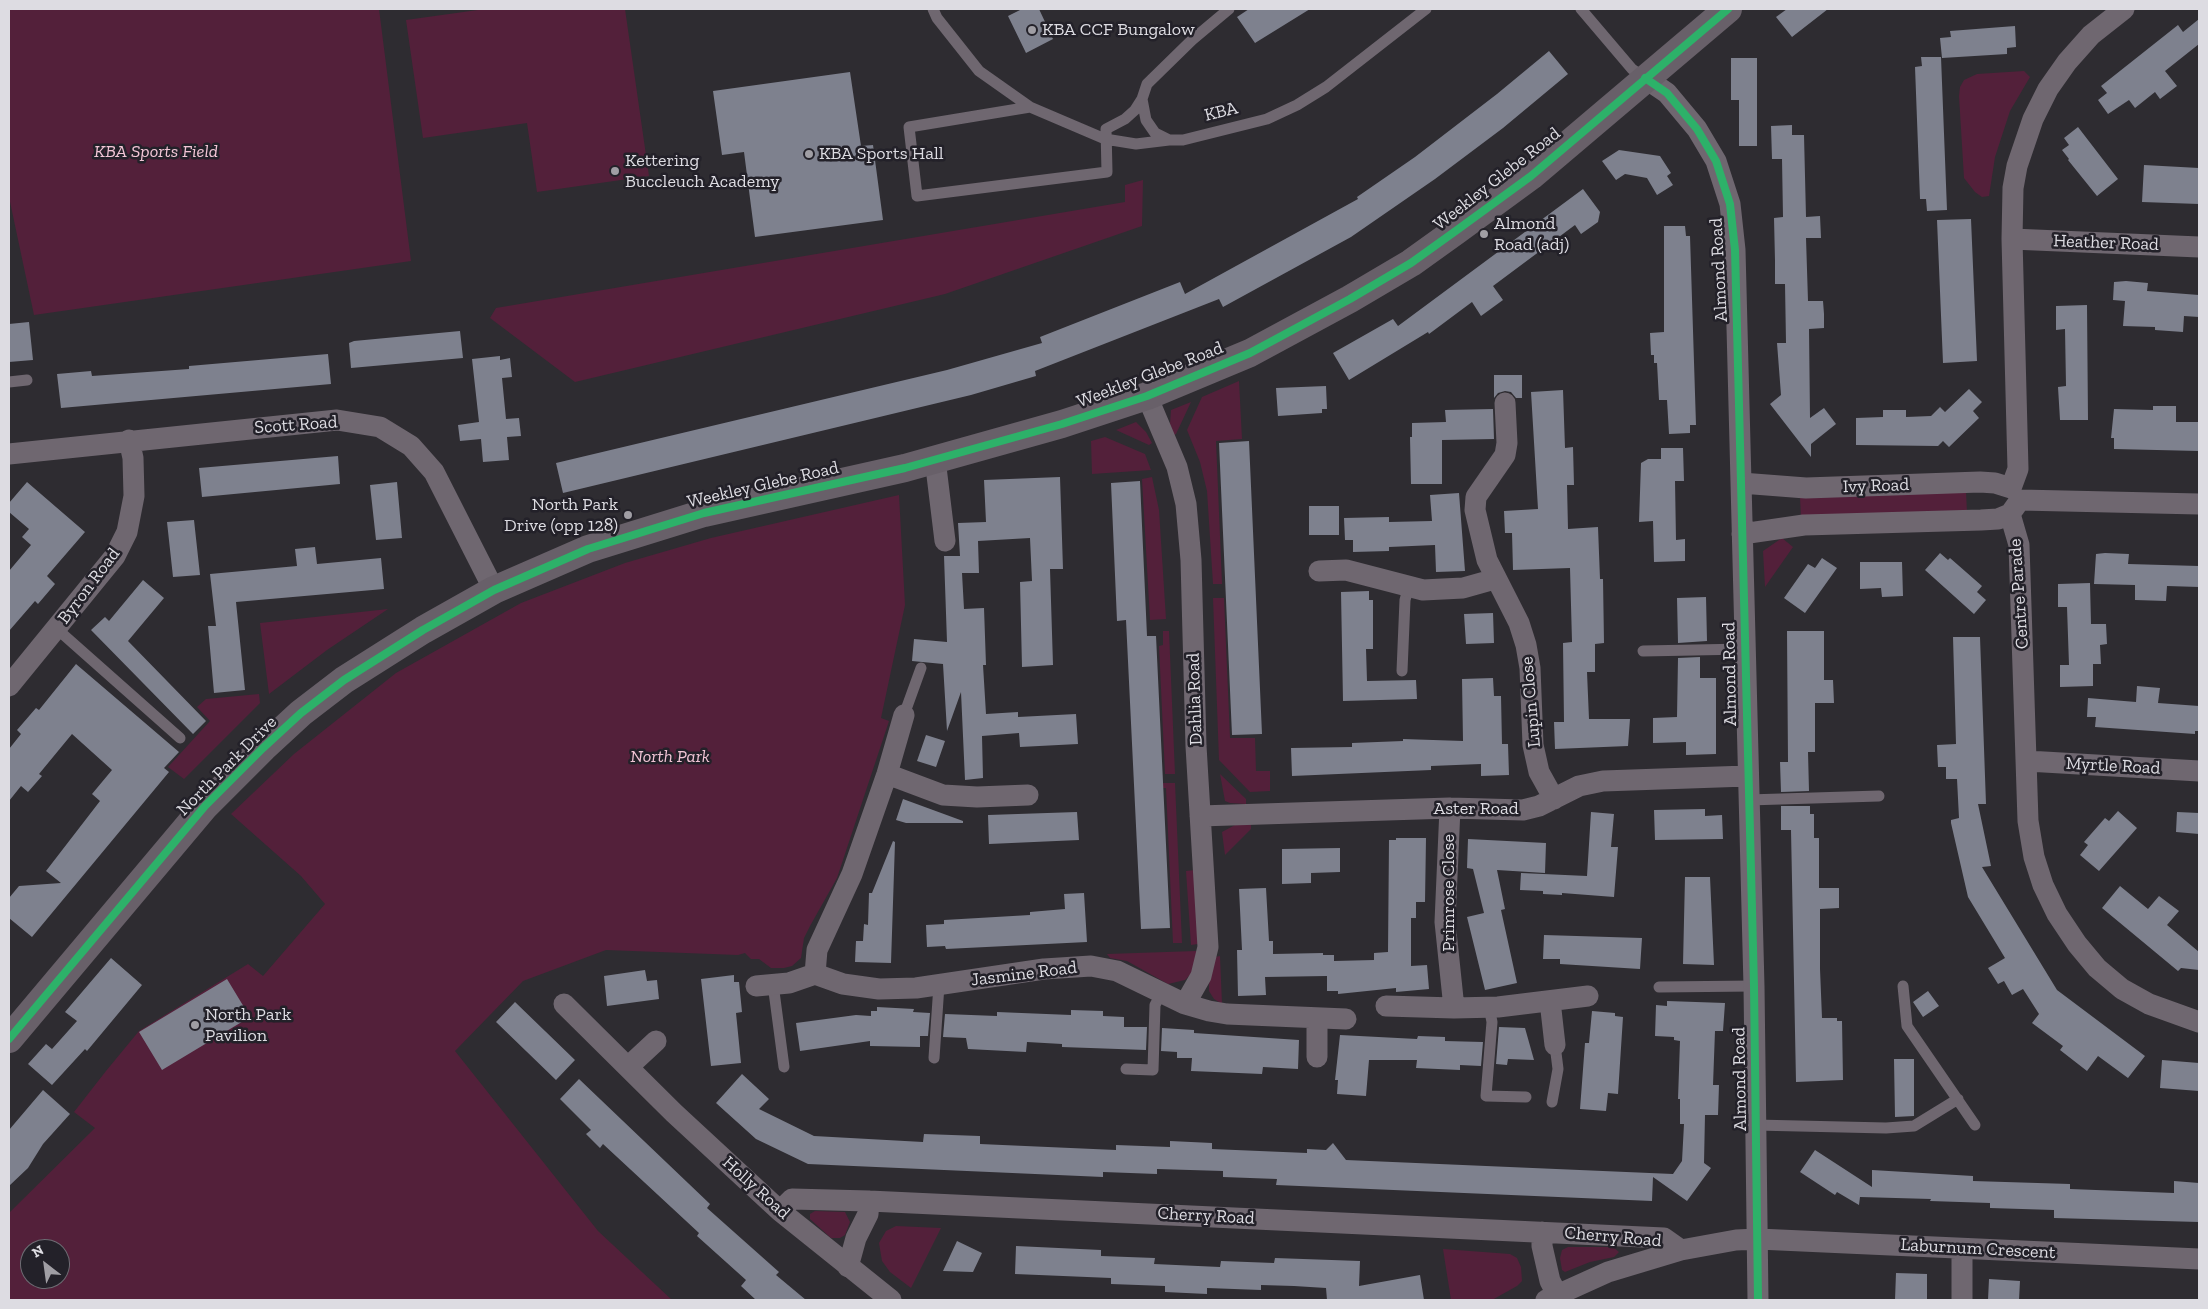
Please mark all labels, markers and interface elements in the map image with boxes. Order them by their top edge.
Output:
place label: KBA CCF Bungalow [1042,19,1195,41]
marker: KBA CCF Bungalow [1026,24,1038,36]
street label: KBA [1202,97,1240,127]
street label: Weekley Glebe Road [1429,123,1565,235]
park label: KBA Sports Field [94,141,218,163]
place label: KBA Sports Hall [819,143,943,165]
marker: KBA Sports Hall [803,148,815,160]
place label: Kettering Buccleuch Academy [625,150,780,192]
marker: Kettering Buccleuch Academy [609,165,621,177]
place label: Almond Road (adj) [1494,213,1569,255]
street label: Almond Road [1705,217,1733,323]
marker: Almond Road (adj) [1478,228,1490,240]
street label: Heather Road [2053,230,2159,256]
street label: Weekley Glebe Road [1074,337,1226,413]
street label: Scott Road [254,411,338,439]
street label: Weekley Glebe Road [685,457,841,513]
street label: Ivy Road [1842,474,1910,498]
place label: North Park Drive (opp 128) [504,494,618,536]
marker: North Park Drive (opp 128) [622,509,634,521]
street label: Centre Parade [2004,538,2034,650]
street label: Byron Road [53,544,125,628]
street label: Almond Road [1718,622,1742,726]
street label: Dahlia Road [1183,652,1207,746]
street label: Lupin Close [1516,656,1546,748]
street label: North Park Drive [172,711,282,821]
park label: North Park [630,746,710,768]
street label: Myrtle Road [2065,753,2161,779]
street label: Aster Road [1433,798,1519,820]
street label: Primrose Close [1438,834,1460,952]
street label: Jasmine Road [970,957,1078,991]
place label: North Park Pavilion [205,1004,291,1046]
marker: North Park Pavilion [189,1019,201,1031]
street label: Almond Road [1728,1027,1752,1131]
street label: Holly Road [718,1152,794,1224]
street label: Cherry Road [1157,1203,1255,1229]
street label: Cherry Road [1564,1222,1662,1252]
street label: Laburnum Crescent [1900,1234,2056,1264]
north arrow [20,1239,70,1289]
text: N [29,1241,47,1261]

